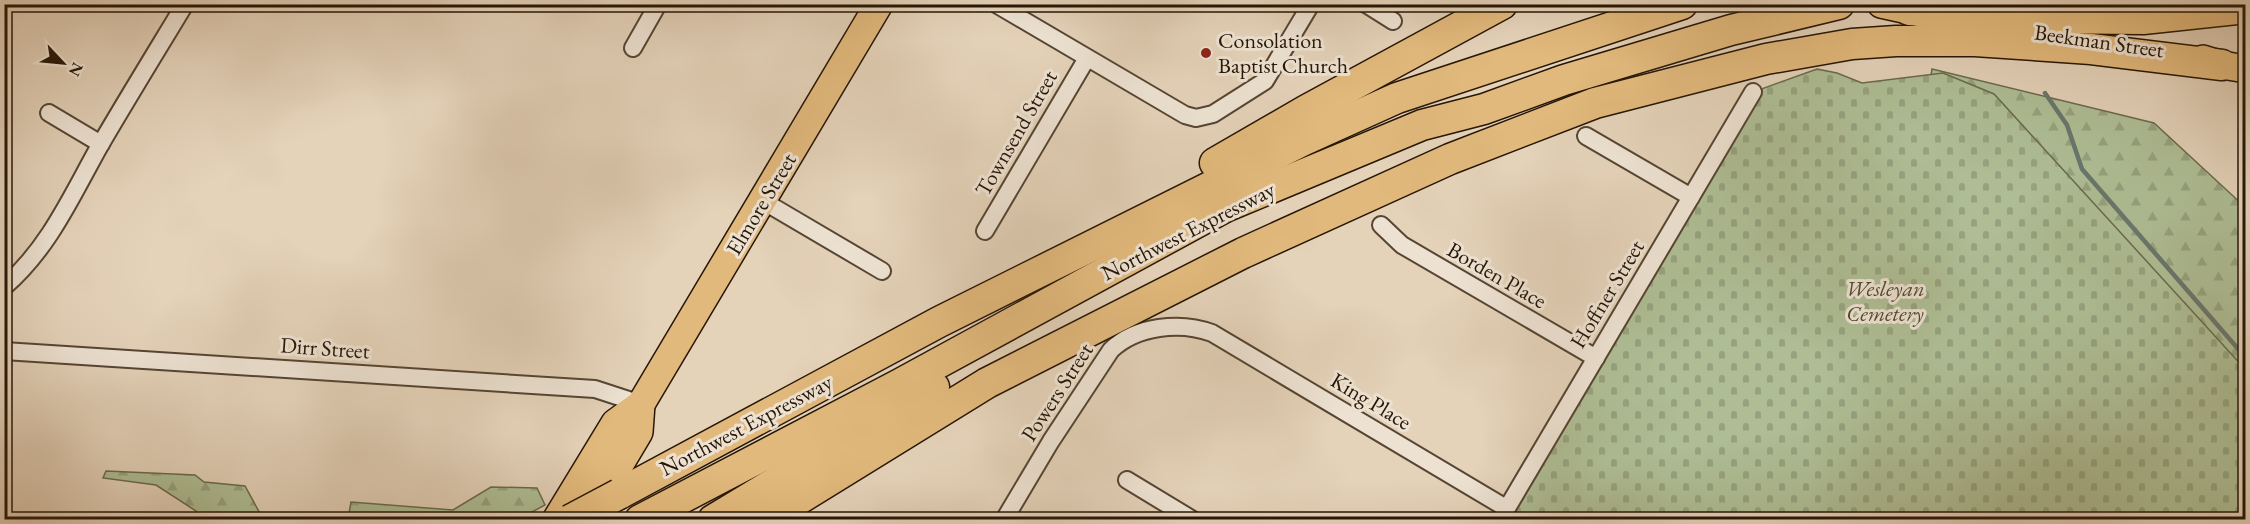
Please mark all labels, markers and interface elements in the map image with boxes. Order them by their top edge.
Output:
street label: Beekman Street [2032,18,2166,64]
place label: Consolation Baptist Church [1218,26,1348,80]
north arrow [33,33,93,93]
marker: Consolation Baptist Church [1199,46,1213,60]
text: N [64,59,88,80]
street label: Townsend Street [968,65,1064,201]
street label: Elmore Street [719,147,803,260]
street label: Northwest Expressway [1096,175,1280,287]
street label: Hoffner Street [1563,234,1651,354]
street label: Borden Place [1442,235,1552,315]
park label: Wesleyan Cemetery [1846,274,1924,328]
street label: Dirr Street [279,330,371,366]
street label: Powers Street [1014,337,1100,447]
street label: King Place [1325,366,1417,437]
street label: Northwest Expressway [655,367,838,483]

